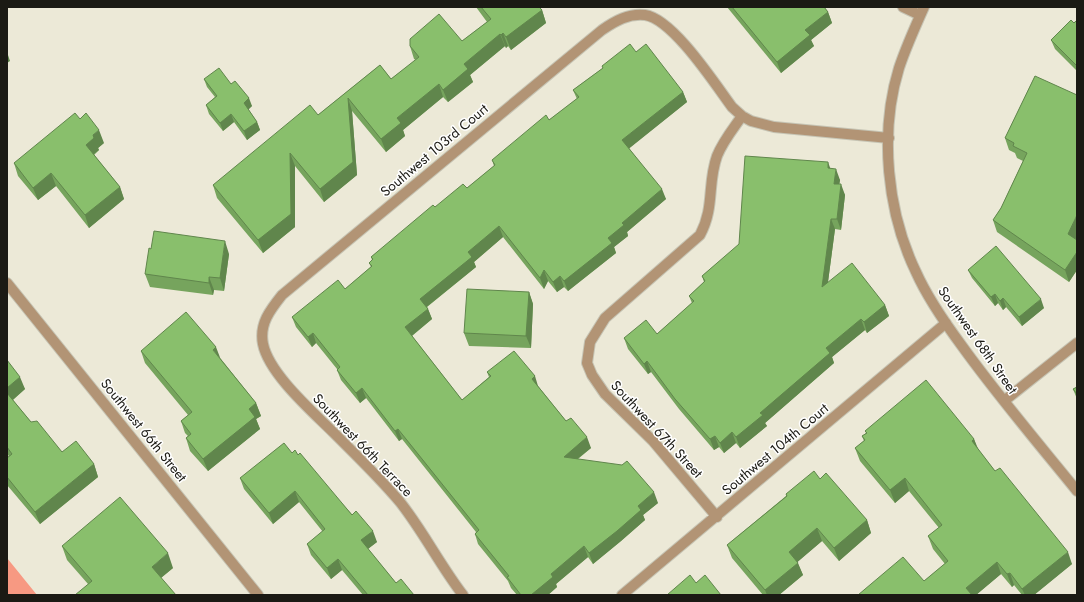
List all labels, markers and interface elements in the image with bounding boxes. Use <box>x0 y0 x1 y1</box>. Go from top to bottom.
street label: Southwest 103rd Court <box>376 99 493 201</box>
street label: Southwest 68th Street <box>933 282 1023 398</box>
street label: Southwest 66th Street <box>96 374 192 486</box>
street label: Southwest 67th Street <box>606 376 708 483</box>
street label: Southwest 66th Terrace <box>308 389 418 501</box>
street label: Southwest 104th Court <box>717 398 833 500</box>

